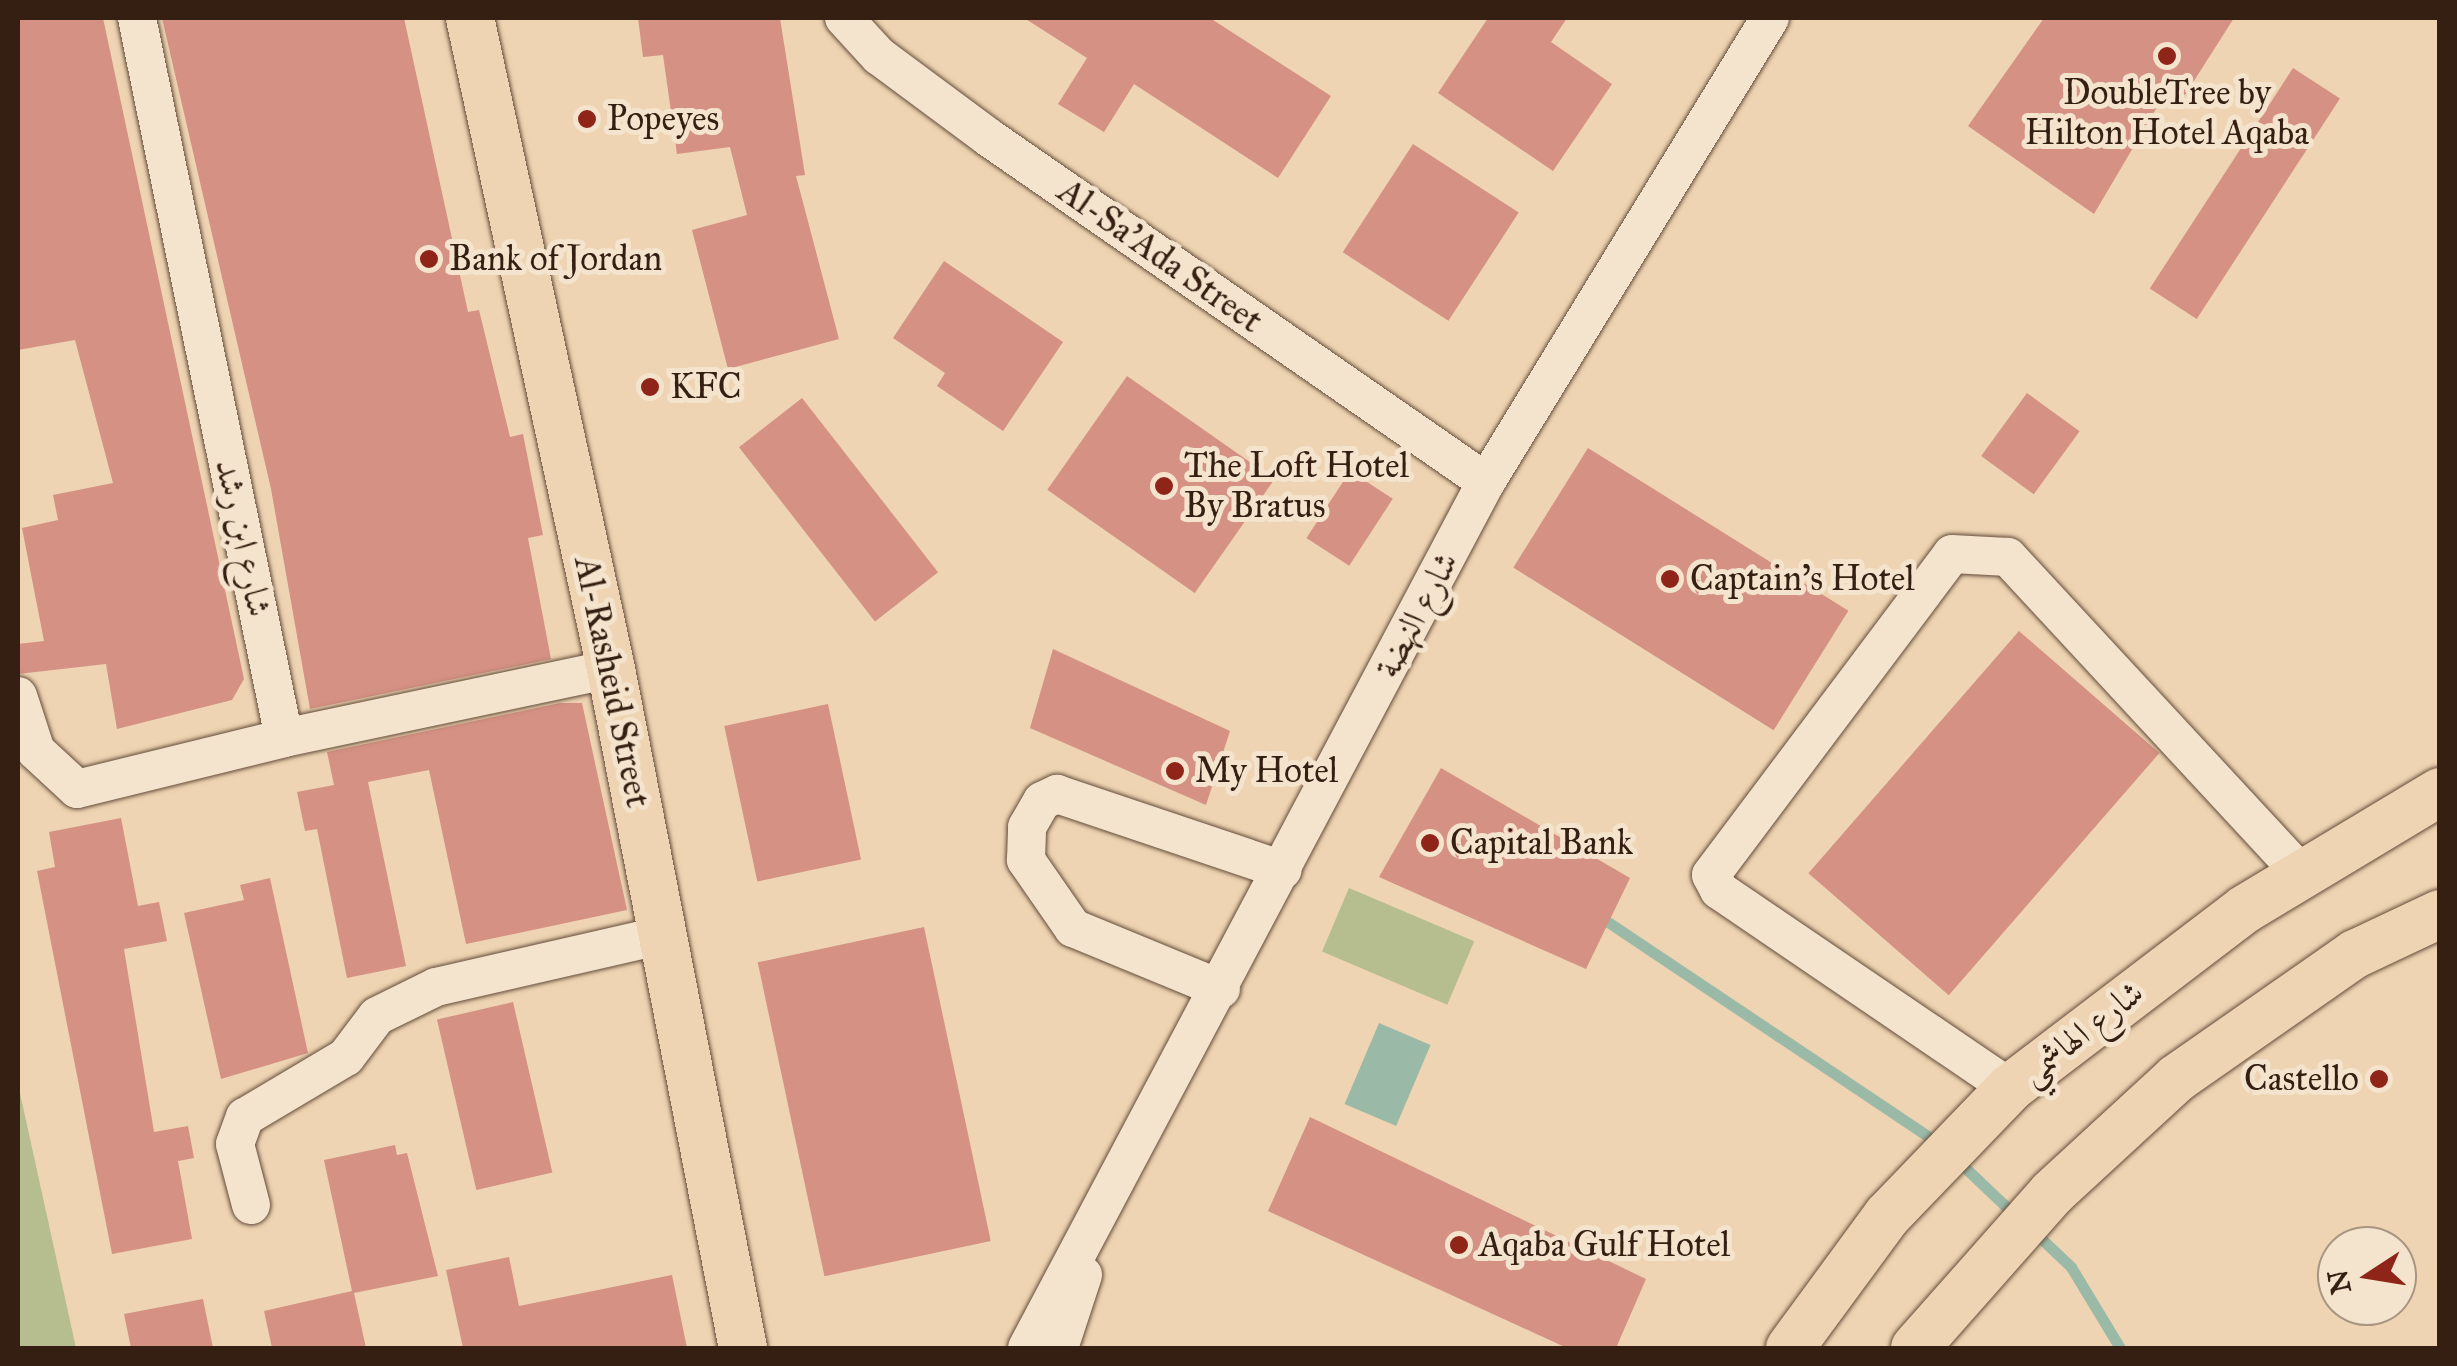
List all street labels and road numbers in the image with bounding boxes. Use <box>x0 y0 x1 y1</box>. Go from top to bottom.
street label: Al-Sa'Ada Street <box>1050 170 1270 342</box>
street label: شارع ابن رشد <box>206 455 280 621</box>
street label: شارع النهضة <box>1366 545 1468 685</box>
street label: Al-Rasheid Street <box>565 553 659 811</box>
street label: شارع الهاشمي <box>2012 972 2152 1094</box>

